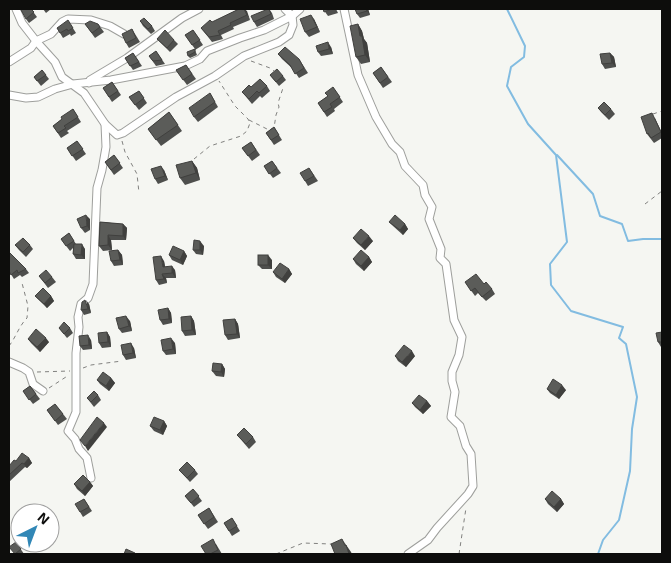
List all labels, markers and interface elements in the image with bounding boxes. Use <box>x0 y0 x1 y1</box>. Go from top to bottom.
north arrow <box>10 503 60 553</box>
text: N <box>35 508 53 528</box>

